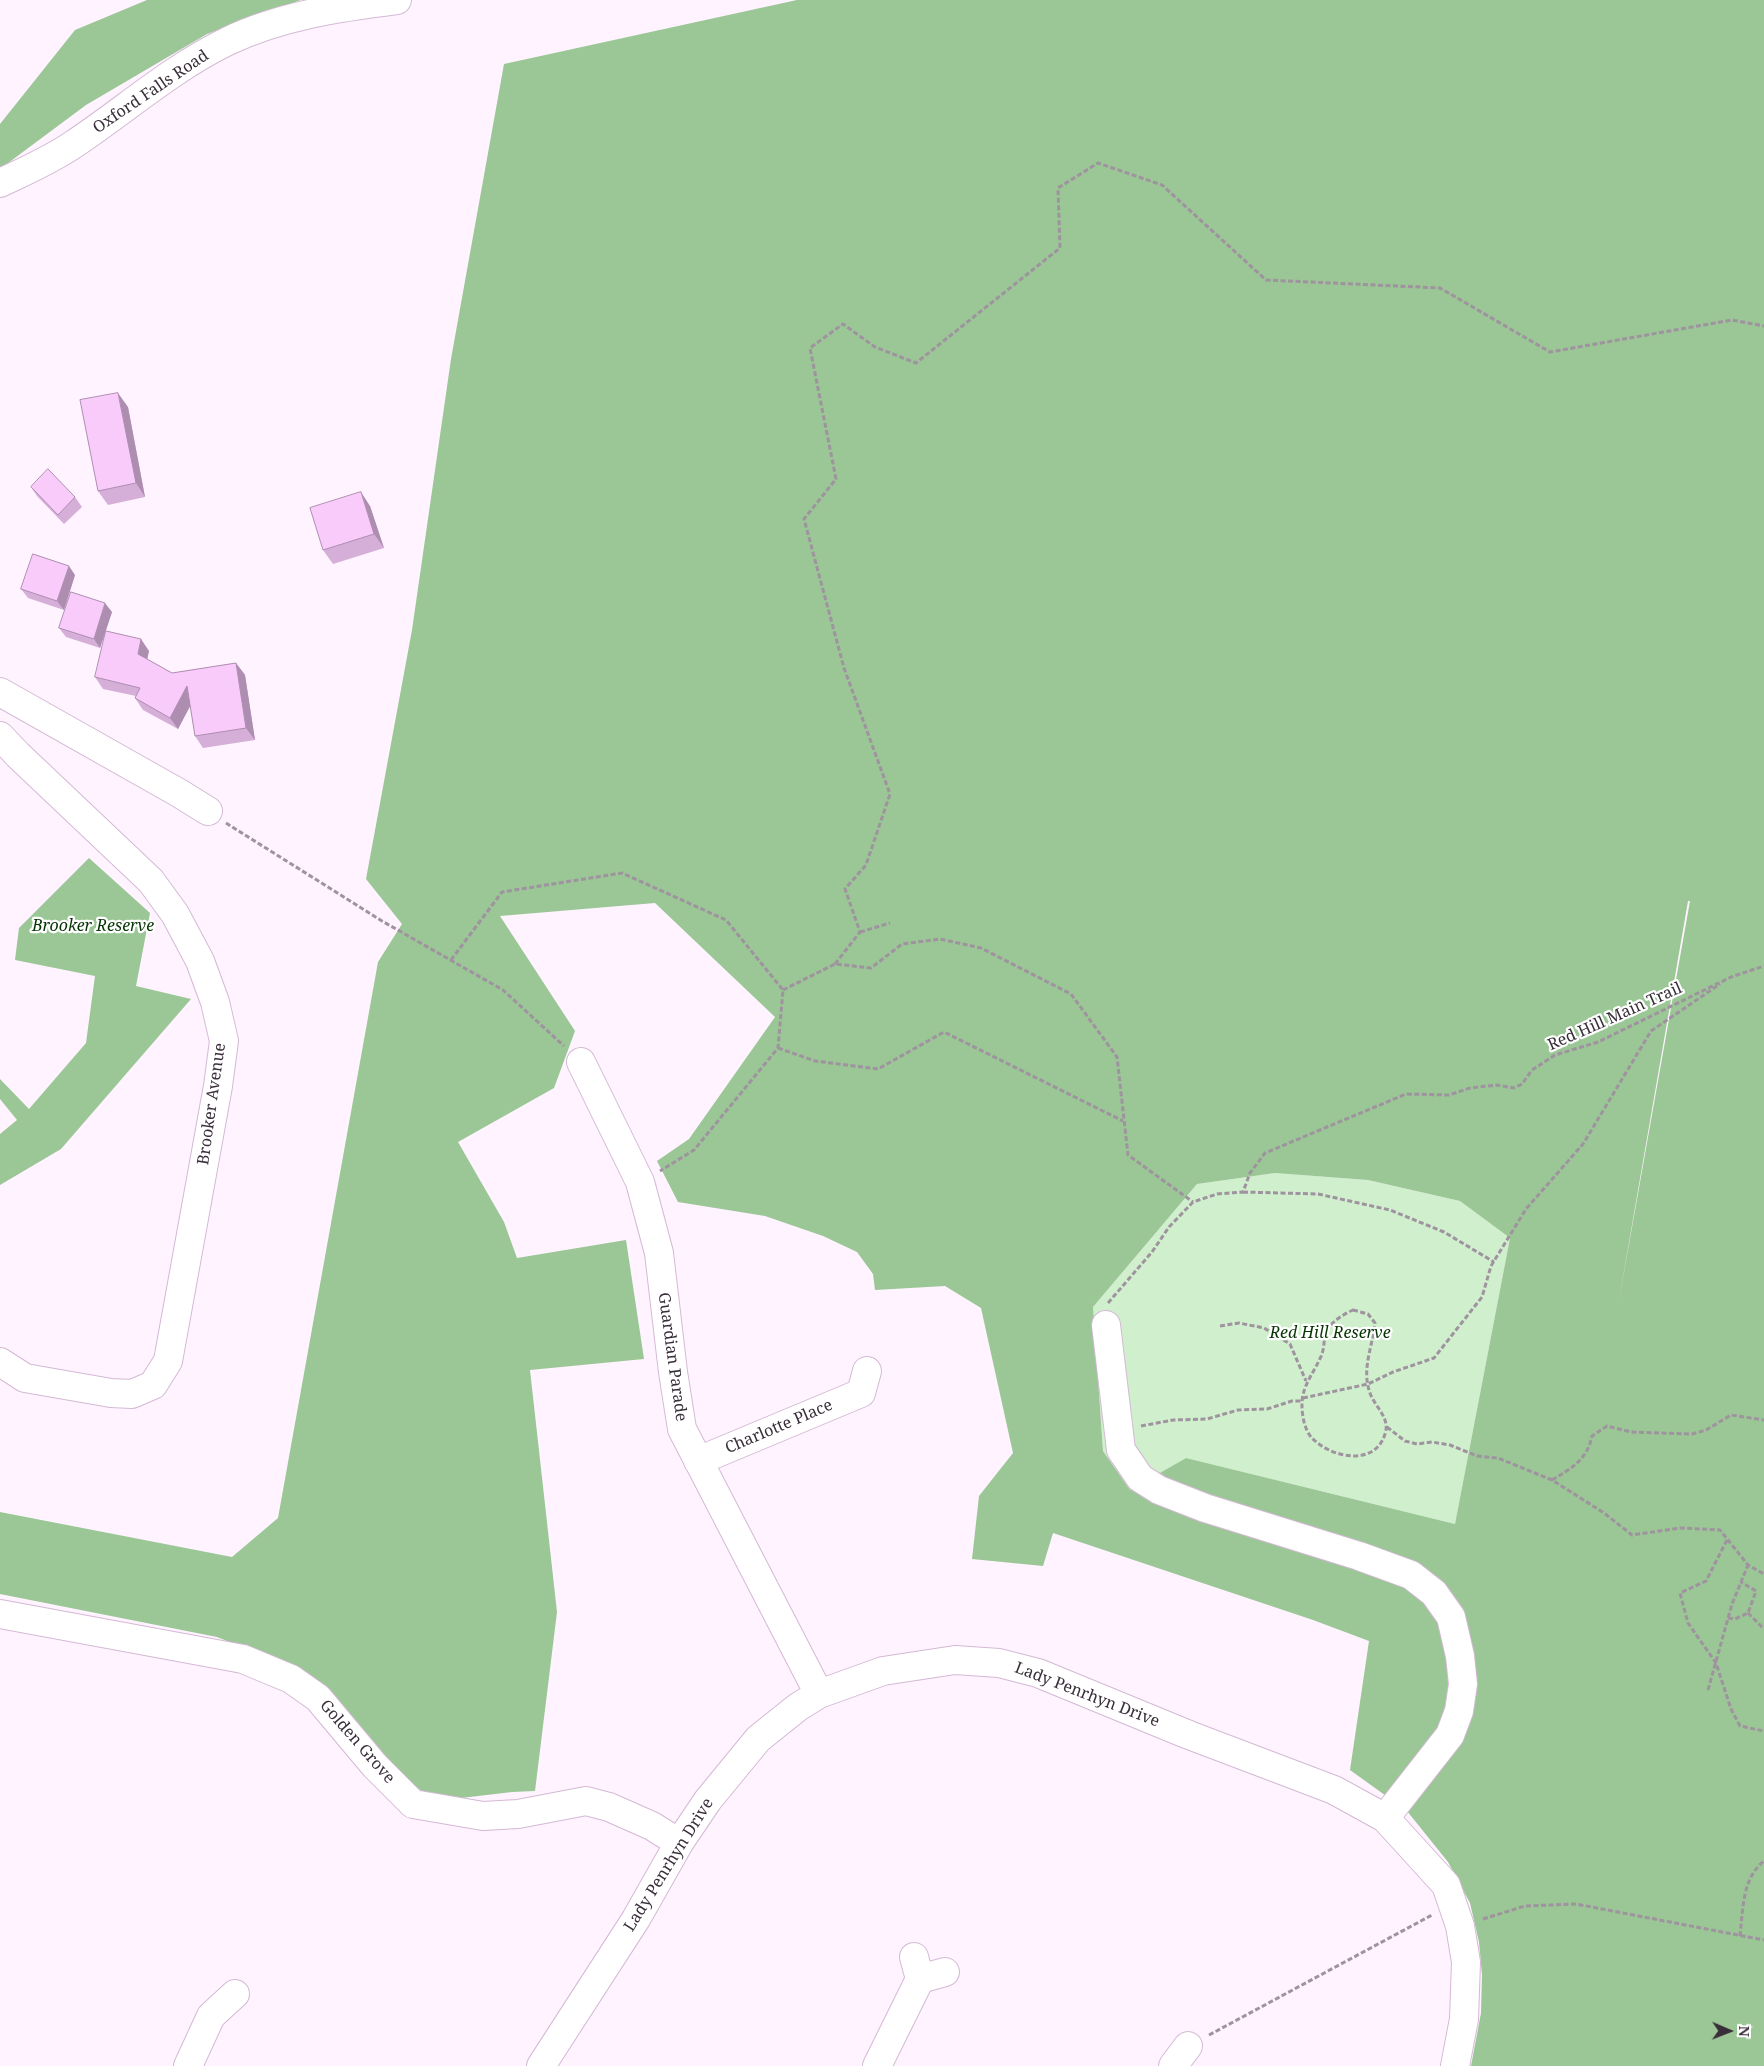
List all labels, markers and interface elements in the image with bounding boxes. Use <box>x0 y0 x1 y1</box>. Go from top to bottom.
street label: Oxford Falls Road <box>89 46 213 138</box>
park label: Brooker Reserve <box>32 916 154 936</box>
street label: Red Hill Main Trail <box>1545 979 1685 1055</box>
street label: Brooker Avenue <box>194 1042 230 1166</box>
street label: Guardian Parade <box>653 1291 691 1423</box>
park label: Red Hill Reserve <box>1269 1323 1391 1343</box>
street label: Charlotte Place <box>722 1396 836 1458</box>
street label: Lady Penrhyn Drive <box>1012 1659 1162 1731</box>
street label: Golden Grove <box>315 1696 399 1788</box>
street label: Lady Penrhyn Drive <box>620 1795 718 1935</box>
north arrow <box>1704 2006 1754 2056</box>
text: N <box>1735 2026 1754 2037</box>

